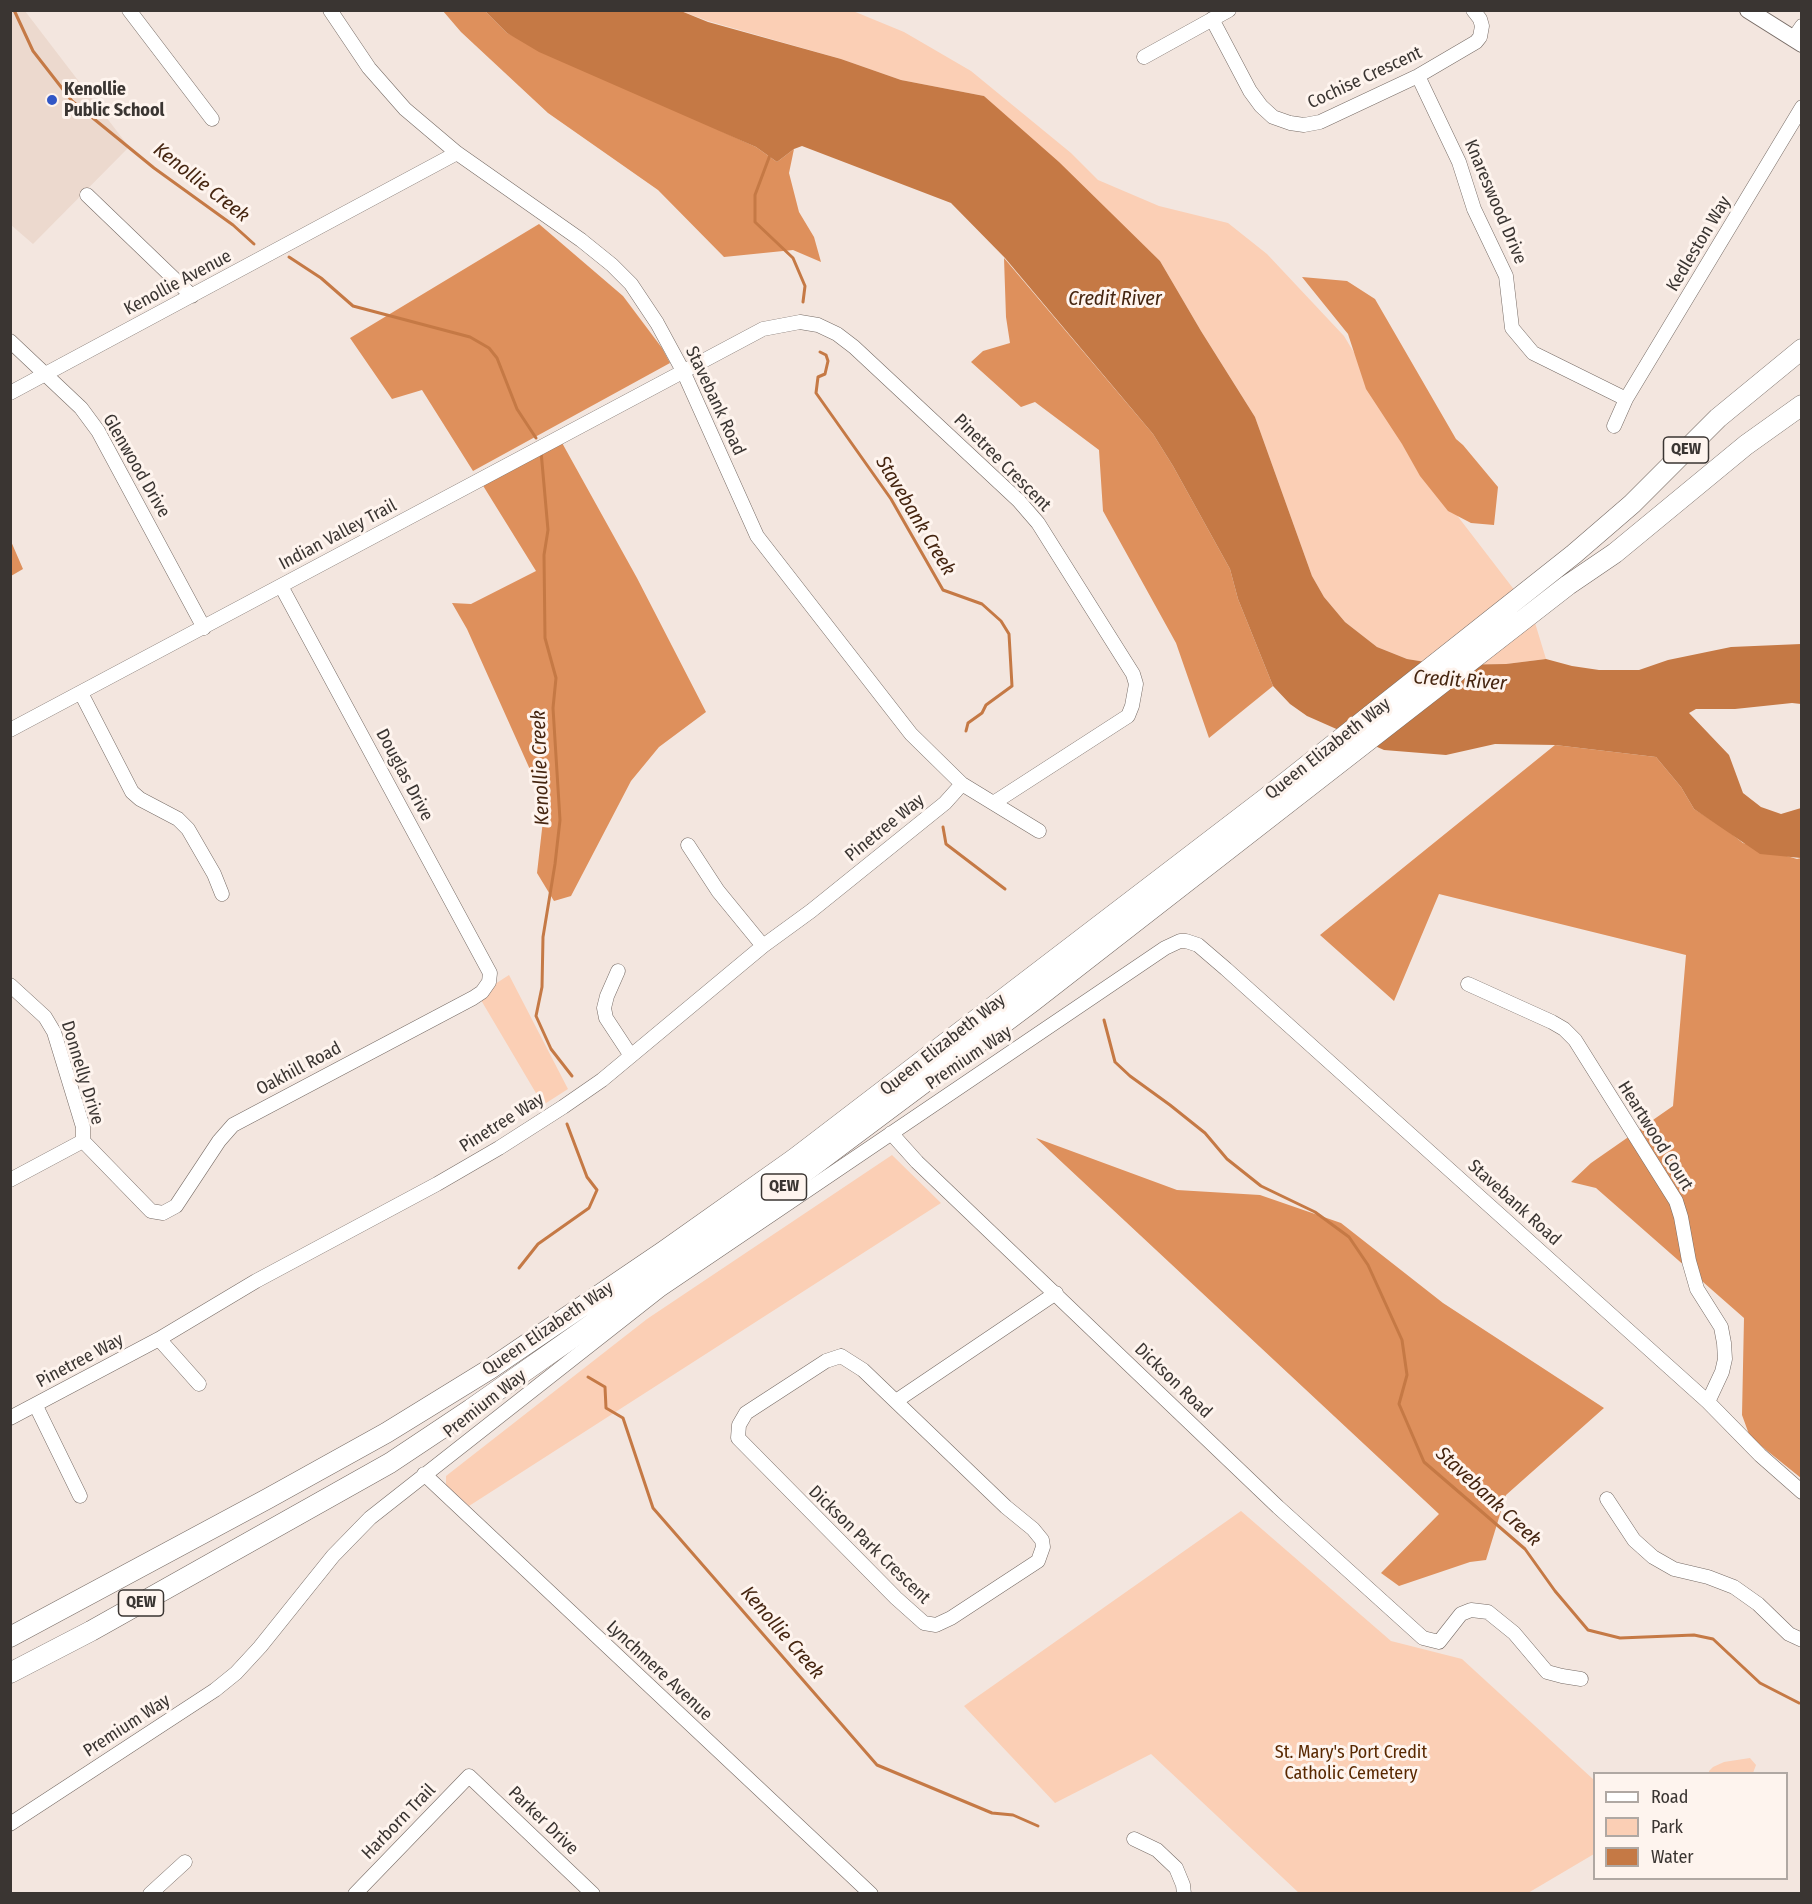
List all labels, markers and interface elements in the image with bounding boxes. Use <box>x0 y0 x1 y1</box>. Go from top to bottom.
street label: Cochise Crescent <box>1304 42 1426 114</box>
place label: Kenollie Public School <box>64 79 164 122</box>
marker: Kenollie Public School <box>45 93 59 107</box>
street label: Knareswood Drive <box>1459 137 1531 267</box>
water label: Kenollie Creek <box>148 138 254 228</box>
street label: Kedleston Way <box>1662 192 1736 296</box>
street label: Kenollie Avenue <box>121 246 235 320</box>
water label: Credit River <box>1068 287 1162 311</box>
street label: Stavebank Road <box>680 343 750 459</box>
street label: Glenwood Drive <box>98 410 174 522</box>
street label: Pinetree Crescent <box>949 410 1055 516</box>
road number: QEW <box>1664 437 1708 463</box>
water label: Stavebank Creek <box>870 452 960 580</box>
street label: Indian Valley Trail <box>275 495 401 575</box>
water label: Credit River <box>1413 666 1507 696</box>
street label: Queen Elizabeth Way <box>1261 693 1395 805</box>
water label: Kenollie Creek <box>527 710 555 826</box>
street label: Douglas Drive <box>371 725 437 825</box>
street label: Pinetree Way <box>841 790 929 866</box>
street label: Queen Elizabeth Way <box>876 989 1010 1101</box>
street label: Donnelly Drive <box>56 1018 108 1128</box>
street label: Premium Way <box>922 1021 1016 1095</box>
street label: Oakhill Road <box>253 1038 345 1100</box>
street label: Heartwood Court <box>1613 1077 1697 1195</box>
street label: Pinetree Way <box>456 1089 548 1157</box>
street label: Stavebank Road <box>1463 1156 1565 1250</box>
road number: QEW <box>762 1174 806 1200</box>
street label: Queen Elizabeth Way <box>478 1277 618 1381</box>
street label: Pinetree Way <box>33 1329 127 1393</box>
street label: Dickson Road <box>1130 1339 1216 1423</box>
street label: Premium Way <box>439 1365 531 1443</box>
water label: Stavebank Creek <box>1430 1442 1546 1552</box>
street label: Dickson Park Crescent <box>804 1481 934 1609</box>
water label: Kenollie Creek <box>735 1582 829 1684</box>
road number: QEW <box>118 1590 164 1616</box>
street label: Lynchmere Avenue <box>601 1616 717 1726</box>
street label: Premium Way <box>80 1690 174 1762</box>
park label: St. Mary's Port Credit Catholic Cemetery <box>1275 1742 1427 1784</box>
legend <box>1593 1772 1788 1880</box>
street label: Harborn Trail <box>358 1780 440 1864</box>
street label: Parker Drive <box>503 1782 583 1860</box>
text: Road <box>1651 1786 1688 1808</box>
text: Park <box>1651 1816 1683 1838</box>
text: Water <box>1651 1846 1694 1868</box>

